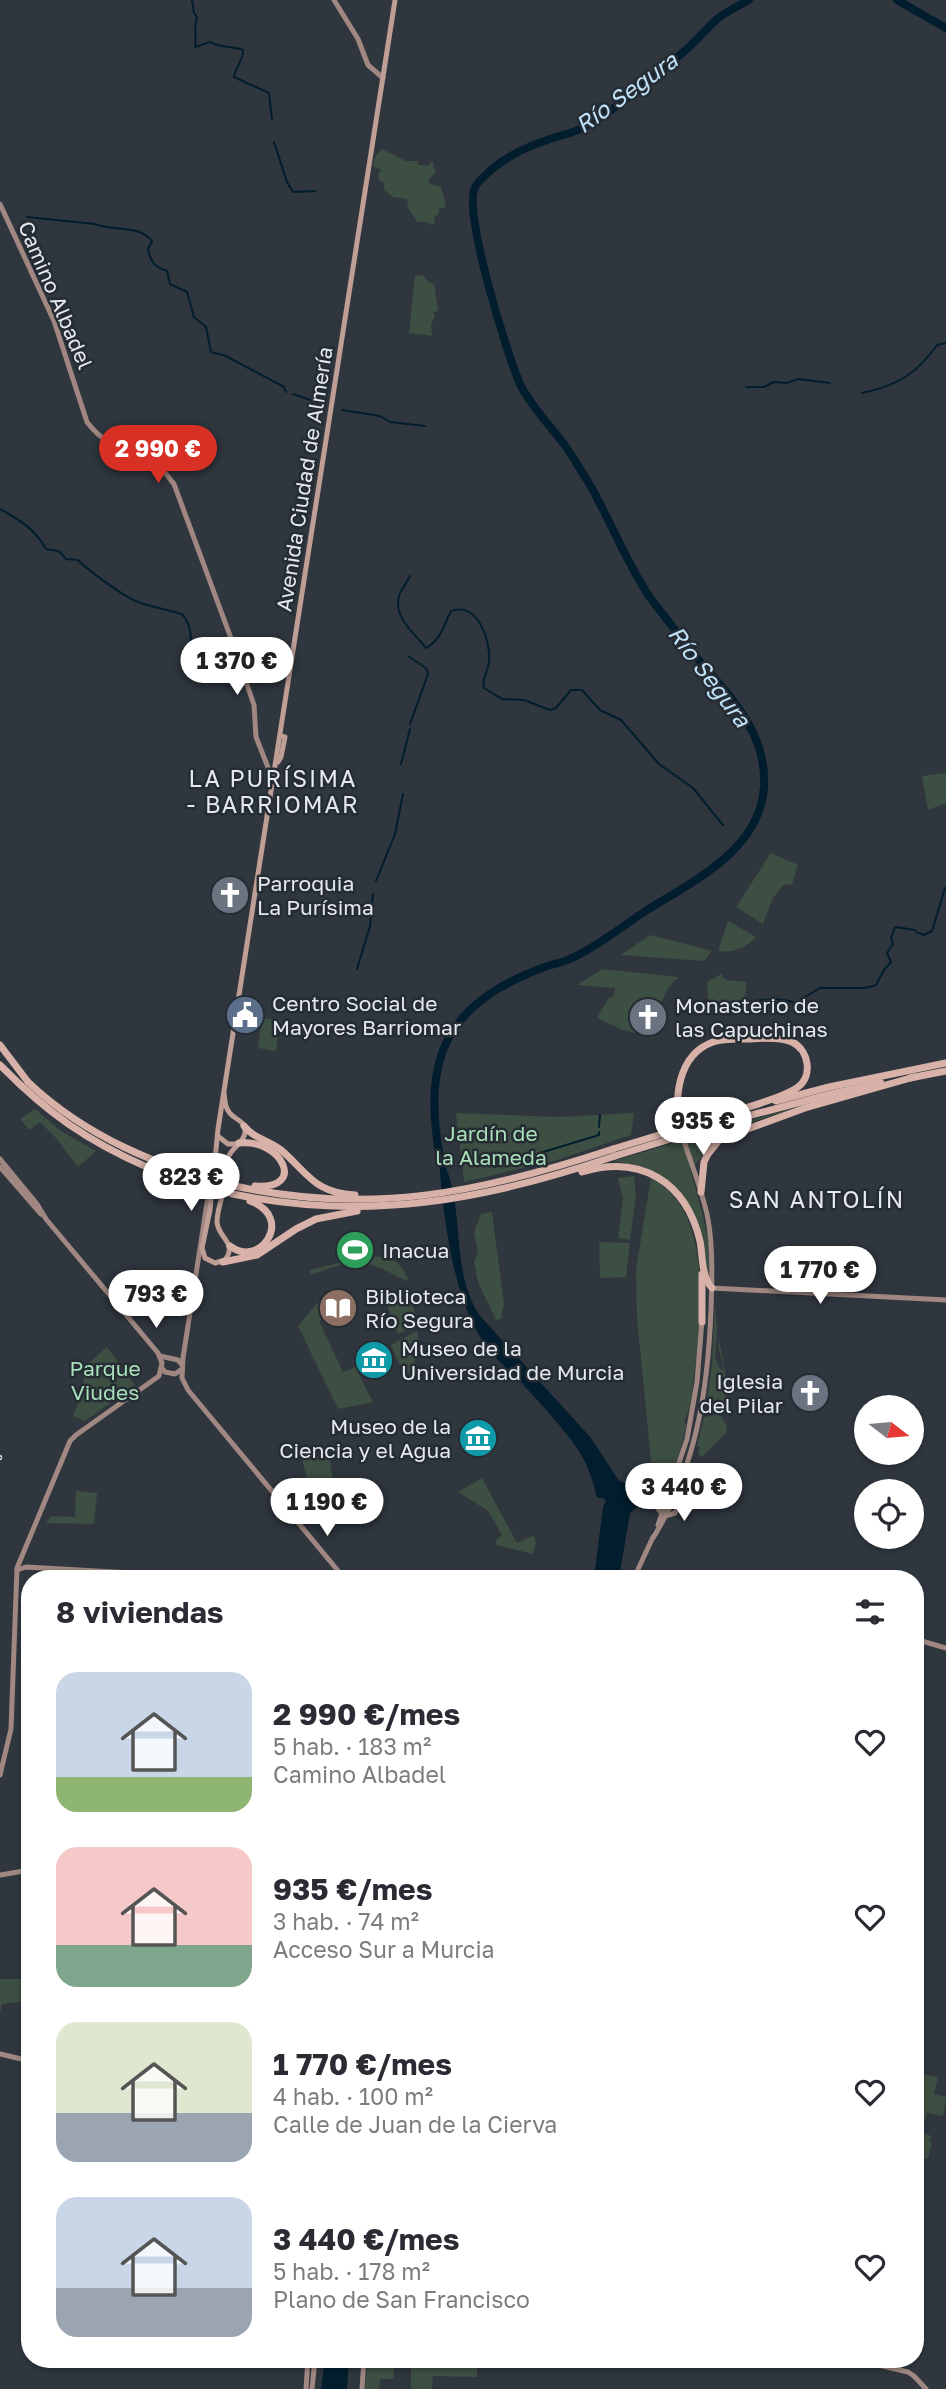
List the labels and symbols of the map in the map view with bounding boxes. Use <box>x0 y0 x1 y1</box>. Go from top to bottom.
water label: Río Segura <box>570 45 683 138</box>
street label: Camino Albadel <box>13 217 99 373</box>
street label: Avenida Ciudad de Almería <box>270 345 338 613</box>
pin: 2 990 € <box>93 426 223 485</box>
water label: Río Segura <box>663 620 758 733</box>
pin: 1 370 € <box>172 638 302 697</box>
district label: LA PURÍSIMA - BARRIOMAR <box>186 764 360 818</box>
place label: Parroquia La Purísima <box>257 870 374 920</box>
church icon: Parroquia La Purísima <box>209 874 251 916</box>
place label: Centro Social de Mayores Barriomar <box>272 990 461 1040</box>
place label: Monasterio de las Capuchinas <box>675 992 828 1042</box>
public building icon: Centro Social de Mayores Barriomar <box>224 994 266 1036</box>
church icon: Monasterio de las Capuchinas <box>627 996 669 1038</box>
pin: 935 € <box>654 1098 752 1157</box>
park label: Jardín de la Alameda <box>435 1120 547 1170</box>
pin: 823 € <box>142 1154 240 1213</box>
district label: SAN ANTOLÍN <box>729 1185 905 1213</box>
sports icon: Inacua <box>334 1229 376 1271</box>
place label: Inacua <box>382 1237 449 1263</box>
pin: 1 770 € <box>755 1246 885 1306</box>
pin: 793 € <box>107 1270 205 1330</box>
place label: Biblioteca Río Segura <box>365 1283 474 1333</box>
library icon: Biblioteca Río Segura <box>317 1287 359 1329</box>
place label: Museo de la Universidad de Murcia <box>401 1335 624 1385</box>
museum icon: Museo de la Universidad de Murcia <box>353 1339 395 1381</box>
park label: Parque Viudes <box>69 1355 141 1405</box>
place label: Iglesia del Pilar <box>700 1368 783 1418</box>
church icon: Iglesia del Pilar <box>789 1372 831 1414</box>
north arrow <box>854 1395 924 1465</box>
place label: Museo de la Ciencia y el Agua <box>279 1413 451 1463</box>
museum icon: Museo de la Ciencia y el Agua <box>457 1417 499 1459</box>
pin: 3 440 € <box>619 1464 749 1523</box>
pin: 1 190 € <box>262 1478 392 1538</box>

